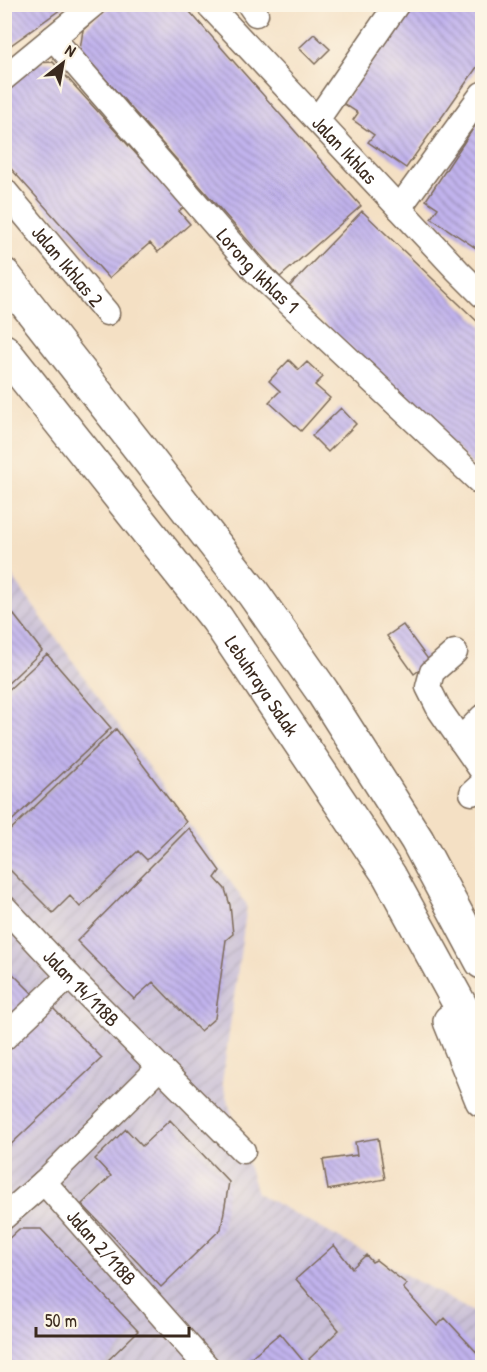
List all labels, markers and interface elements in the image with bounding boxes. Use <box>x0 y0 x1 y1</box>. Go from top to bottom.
north arrow <box>33 33 93 93</box>
text: N <box>61 39 80 62</box>
street label: Jalan Ikhlas <box>306 110 384 190</box>
street label: Jalan Ikhlas 2 <box>26 219 110 312</box>
street label: Lorong Ikhlas 1 <box>211 222 305 319</box>
street label: Lebuhraya Salak <box>219 630 306 741</box>
street label: Jalan 14/118B <box>38 943 126 1032</box>
street label: Jalan 2/118B <box>61 1203 143 1291</box>
scale bar <box>36 1300 189 1338</box>
text: 50 m <box>45 1308 77 1333</box>

